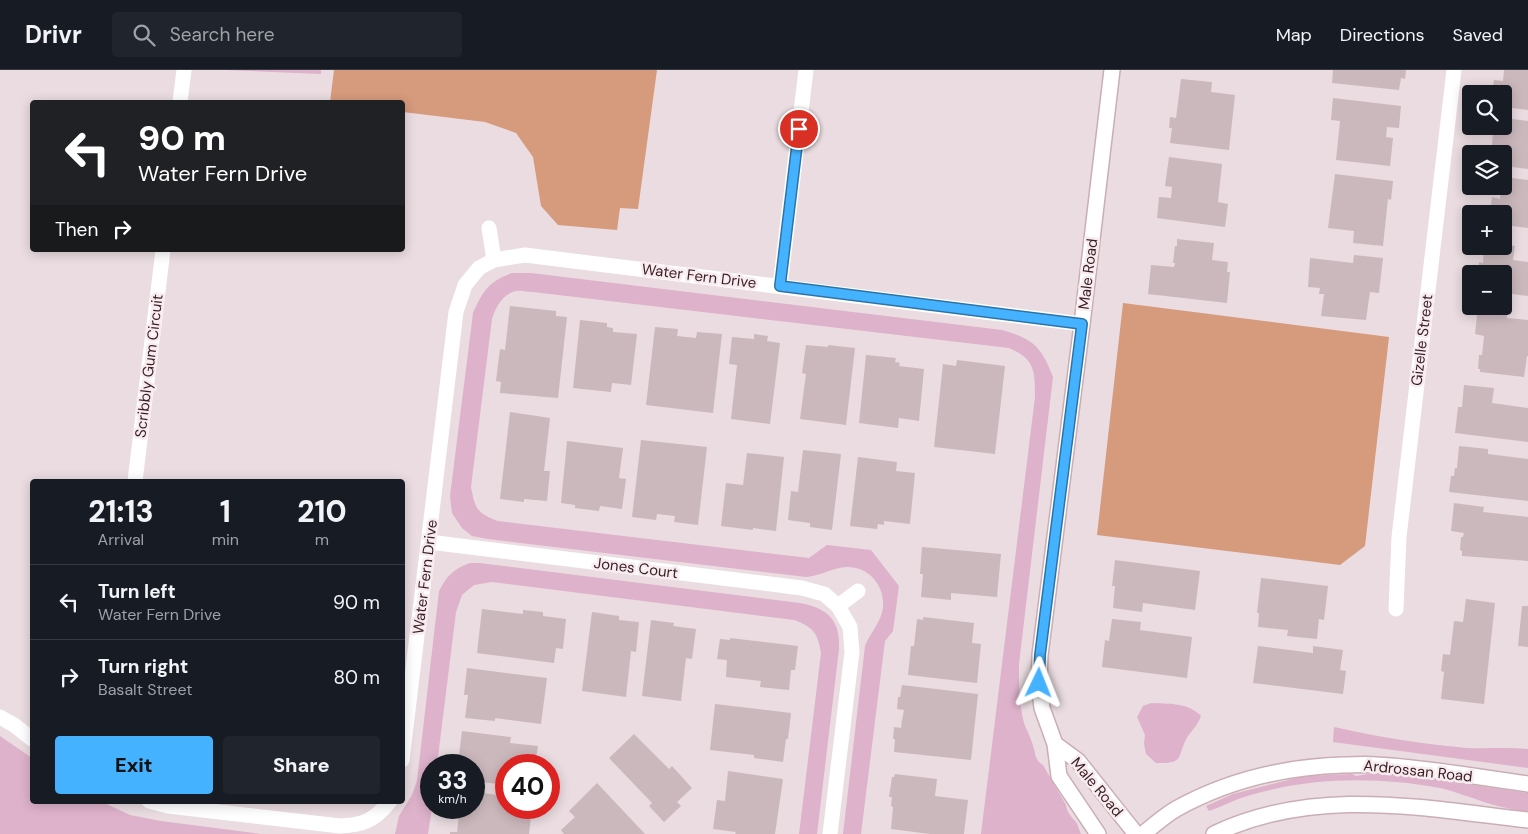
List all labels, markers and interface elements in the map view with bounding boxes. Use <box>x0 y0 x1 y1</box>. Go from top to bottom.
search box <box>112 12 462 57</box>
text: Drivr <box>25 19 82 50</box>
icon: search <box>130 21 158 49</box>
text: Search here <box>170 22 275 47</box>
text: Map <box>1276 23 1312 47</box>
text: Directions <box>1340 23 1425 47</box>
text: Saved <box>1453 23 1503 47</box>
map controls <box>1462 85 1512 315</box>
button: search <box>1462 85 1512 135</box>
pin <box>778 108 820 150</box>
text: 90 m <box>138 115 226 161</box>
icon: arrive <box>785 115 813 143</box>
icon: left <box>55 120 120 185</box>
button: layers <box>1462 145 1512 195</box>
text: Water Fern Drive <box>138 159 307 188</box>
button: + <box>1462 205 1512 255</box>
icon: right <box>108 215 136 243</box>
text: Then <box>55 217 98 242</box>
street label: Male Road <box>1074 237 1102 311</box>
street label: Water Fern Drive <box>641 259 757 293</box>
button: − <box>1462 265 1512 315</box>
street label: Scribbly Gum Circuit <box>130 293 168 439</box>
street label: Gizelle Street <box>1406 293 1438 387</box>
text: 21:13 <box>88 492 154 531</box>
text: 1 <box>220 492 231 531</box>
text: 210 <box>297 492 347 531</box>
street label: Water Fern Drive <box>408 519 442 635</box>
text: Arrival <box>98 529 144 550</box>
text: min <box>212 529 239 550</box>
text: m <box>315 529 329 550</box>
street label: Jones Court <box>593 553 679 583</box>
text: Turn left <box>98 579 176 604</box>
icon: left <box>55 588 83 616</box>
text: 90 m <box>333 590 380 615</box>
text: Water Fern Drive <box>98 604 221 625</box>
text: Turn right <box>98 654 188 679</box>
position arrow <box>1012 656 1064 708</box>
icon: right <box>55 663 83 691</box>
text: 80 m <box>333 665 380 690</box>
text: Basalt Street <box>98 679 193 700</box>
button: Exit <box>55 736 213 794</box>
button: Share <box>223 736 380 794</box>
street label: Male Road <box>1066 753 1128 821</box>
speed limit sign: 40 <box>495 754 560 819</box>
street label: Ardrossan Road <box>1362 755 1474 787</box>
text: 33 <box>437 764 468 797</box>
text: km/h <box>438 791 467 807</box>

